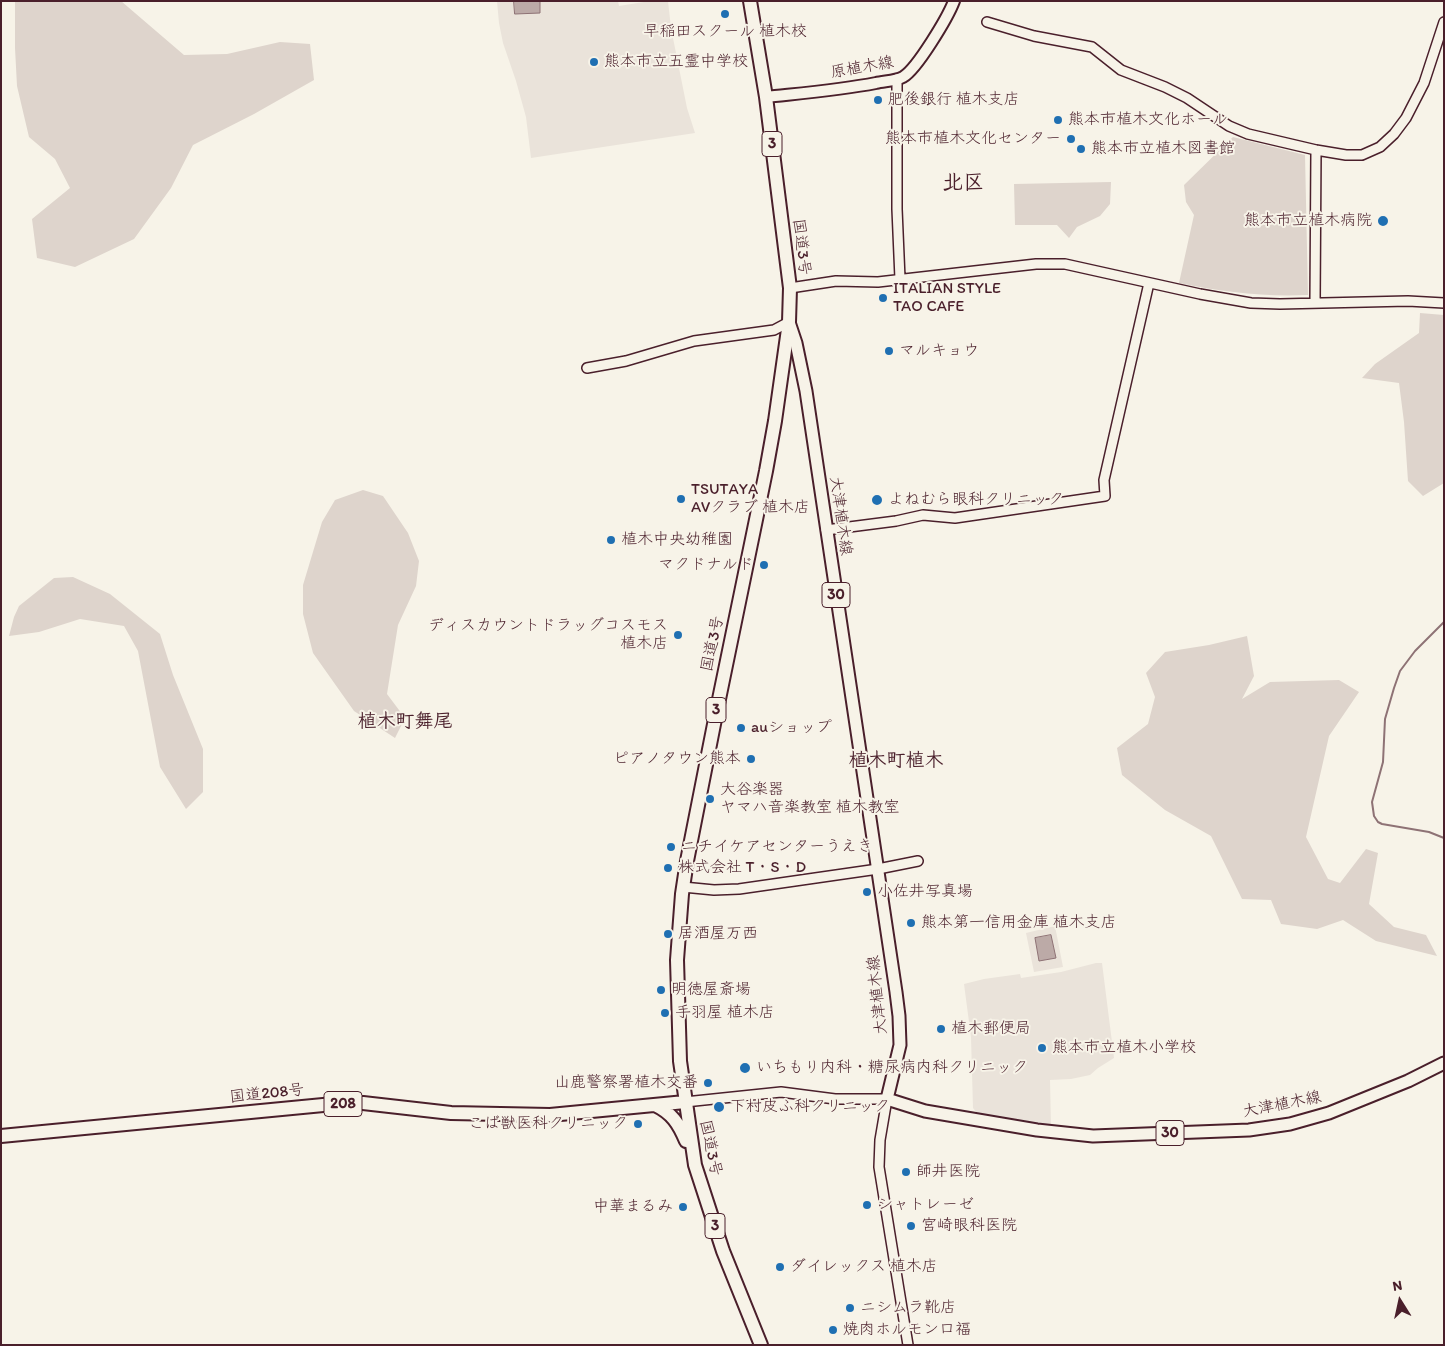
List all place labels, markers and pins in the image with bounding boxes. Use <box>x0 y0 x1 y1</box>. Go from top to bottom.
marker: 早稲田スクール 植木校 <box>719 8 731 20</box>
place label: 早稲田スクール 植木校 <box>643 22 807 42</box>
place label: 熊本市立五霊中学校 <box>604 52 748 72</box>
marker: 熊本市立五霊中学校 <box>588 56 600 68</box>
place label: 肥後銀行 植木支店 <box>888 90 1020 110</box>
marker: 肥後銀行 植木支店 <box>872 94 884 106</box>
place label: 熊本市植木文化ホール <box>1068 110 1228 130</box>
marker: 熊本市植木文化ホール <box>1052 114 1064 126</box>
place label: 熊本市植木文化センター <box>885 129 1061 149</box>
marker: 熊本市植木文化センター <box>1065 133 1077 145</box>
place label: 熊本市立植木図書館 <box>1091 139 1235 159</box>
marker: 熊本市立植木図書館 <box>1075 143 1087 155</box>
place label: 熊本市立植木病院 <box>1244 211 1372 231</box>
marker: 熊本市立植木病院 <box>1376 214 1390 228</box>
place label: ITALIAN STYLE TAO CAFE <box>893 279 1001 317</box>
marker: ITALIAN STYLE TAO CAFE <box>877 292 889 304</box>
place label: マルキョウ <box>899 341 979 361</box>
marker: マルキョウ <box>883 345 895 357</box>
place label: TSUTAYA AVクラブ 植木店 <box>691 480 810 518</box>
place label: よねむら眼科クリニック <box>888 490 1064 510</box>
marker: TSUTAYA AVクラブ 植木店 <box>675 493 687 505</box>
marker: よねむら眼科クリニック <box>870 493 884 507</box>
place label: 植木中央幼稚園 <box>621 530 733 550</box>
marker: 植木中央幼稚園 <box>605 534 617 546</box>
place label: マクドナルド <box>658 555 754 575</box>
marker: マクドナルド <box>758 559 770 571</box>
place label: ディスカウントドラッグコスモス 植木店 <box>428 616 668 654</box>
marker: ディスカウントドラッグコスモス 植木店 <box>672 629 684 641</box>
place label: auショップ <box>751 718 832 738</box>
marker: auショップ <box>735 722 747 734</box>
place label: ピアノタウン熊本 <box>613 749 741 769</box>
marker: ピアノタウン熊本 <box>745 753 757 765</box>
place label: 大谷楽器 ヤマハ音楽教室 植木教室 <box>720 780 900 818</box>
marker: 大谷楽器 ヤマハ音楽教室 植木教室 <box>704 793 716 805</box>
place label: ニチイケアセンターうえき <box>681 837 873 857</box>
marker: ニチイケアセンターうえき <box>665 841 677 853</box>
place label: 株式会社 T・S・D <box>678 858 806 878</box>
marker: 株式会社 T・S・D <box>662 862 674 874</box>
place label: 小佐井写真場 <box>877 882 973 902</box>
marker: 小佐井写真場 <box>861 886 873 898</box>
place label: 熊本第一信用金庫 植木支店 <box>921 913 1117 933</box>
marker: 熊本第一信用金庫 植木支店 <box>905 917 917 929</box>
place label: 居酒屋万西 <box>678 924 758 944</box>
marker: 居酒屋万西 <box>662 928 674 940</box>
place label: 明徳屋斎場 <box>671 980 751 1000</box>
marker: 明徳屋斎場 <box>655 984 667 996</box>
place label: 手羽屋 植木店 <box>675 1003 775 1023</box>
marker: 手羽屋 植木店 <box>659 1007 671 1019</box>
place label: 植木郵便局 <box>951 1019 1031 1039</box>
marker: 植木郵便局 <box>935 1023 947 1035</box>
place label: 熊本市立植木小学校 <box>1052 1038 1196 1058</box>
marker: 熊本市立植木小学校 <box>1036 1042 1048 1054</box>
place label: いちもり内科・糖尿病内科クリニック <box>756 1058 1028 1078</box>
marker: いちもり内科・糖尿病内科クリニック <box>738 1061 752 1075</box>
place label: 山鹿警察署植木交番 <box>554 1073 698 1093</box>
marker: 山鹿警察署植木交番 <box>702 1077 714 1089</box>
place label: 下村皮ふ科クリニック <box>730 1097 890 1117</box>
marker: 下村皮ふ科クリニック <box>712 1100 726 1114</box>
place label: こば獣医科クリニック <box>468 1114 628 1134</box>
marker: こば獣医科クリニック <box>632 1118 644 1130</box>
place label: 師井医院 <box>916 1162 980 1182</box>
marker: 師井医院 <box>900 1166 912 1178</box>
place label: シャトレーゼ <box>877 1195 974 1215</box>
place label: 中華まるみ <box>593 1197 673 1217</box>
marker: シャトレーゼ <box>861 1199 873 1211</box>
marker: 中華まるみ <box>677 1201 689 1213</box>
place label: 宮崎眼科医院 <box>921 1216 1017 1236</box>
marker: 宮崎眼科医院 <box>905 1220 917 1232</box>
place label: ダイレックス 植木店 <box>790 1257 938 1277</box>
marker: ダイレックス 植木店 <box>774 1261 786 1273</box>
place label: ニシムラ靴店 <box>860 1298 956 1318</box>
marker: ニシムラ靴店 <box>844 1302 856 1314</box>
place label: 焼肉ホルモン口福 <box>843 1320 971 1340</box>
marker: 焼肉ホルモン口福 <box>827 1324 839 1336</box>

